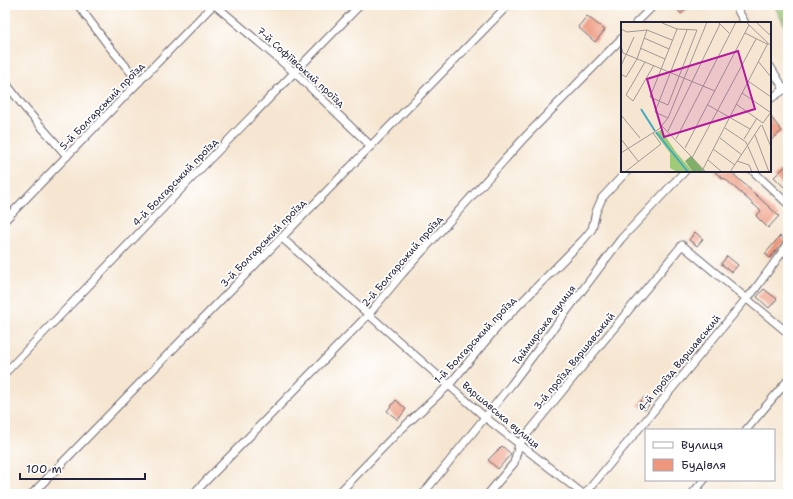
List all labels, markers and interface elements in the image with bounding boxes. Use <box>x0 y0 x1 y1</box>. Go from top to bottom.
inset map <box>621 22 771 172</box>
street label: 7-й Софіївський проїзд <box>254 24 348 110</box>
street label: 5-й Болгарський проїзд <box>57 59 148 152</box>
street label: 4-й Болгарський проїзд <box>129 135 221 229</box>
street label: 3-й Болгарський проїзд <box>218 196 309 290</box>
street label: 2-й Болгарський проїзд <box>359 212 446 309</box>
street label: Таймирська вулиця <box>510 282 578 368</box>
street label: 1-й Болгарський проїзд <box>431 293 519 386</box>
street label: 3-й проїзд Варшавський <box>531 309 618 412</box>
street label: 4-й проїзд Варшавський <box>635 312 723 414</box>
street label: Варшавська вулиця <box>459 379 543 451</box>
legend <box>645 429 775 481</box>
text: Вулиця <box>681 437 723 453</box>
scale bar <box>20 455 145 481</box>
text: Будівля <box>681 457 726 473</box>
text: 100 m <box>26 461 62 477</box>

